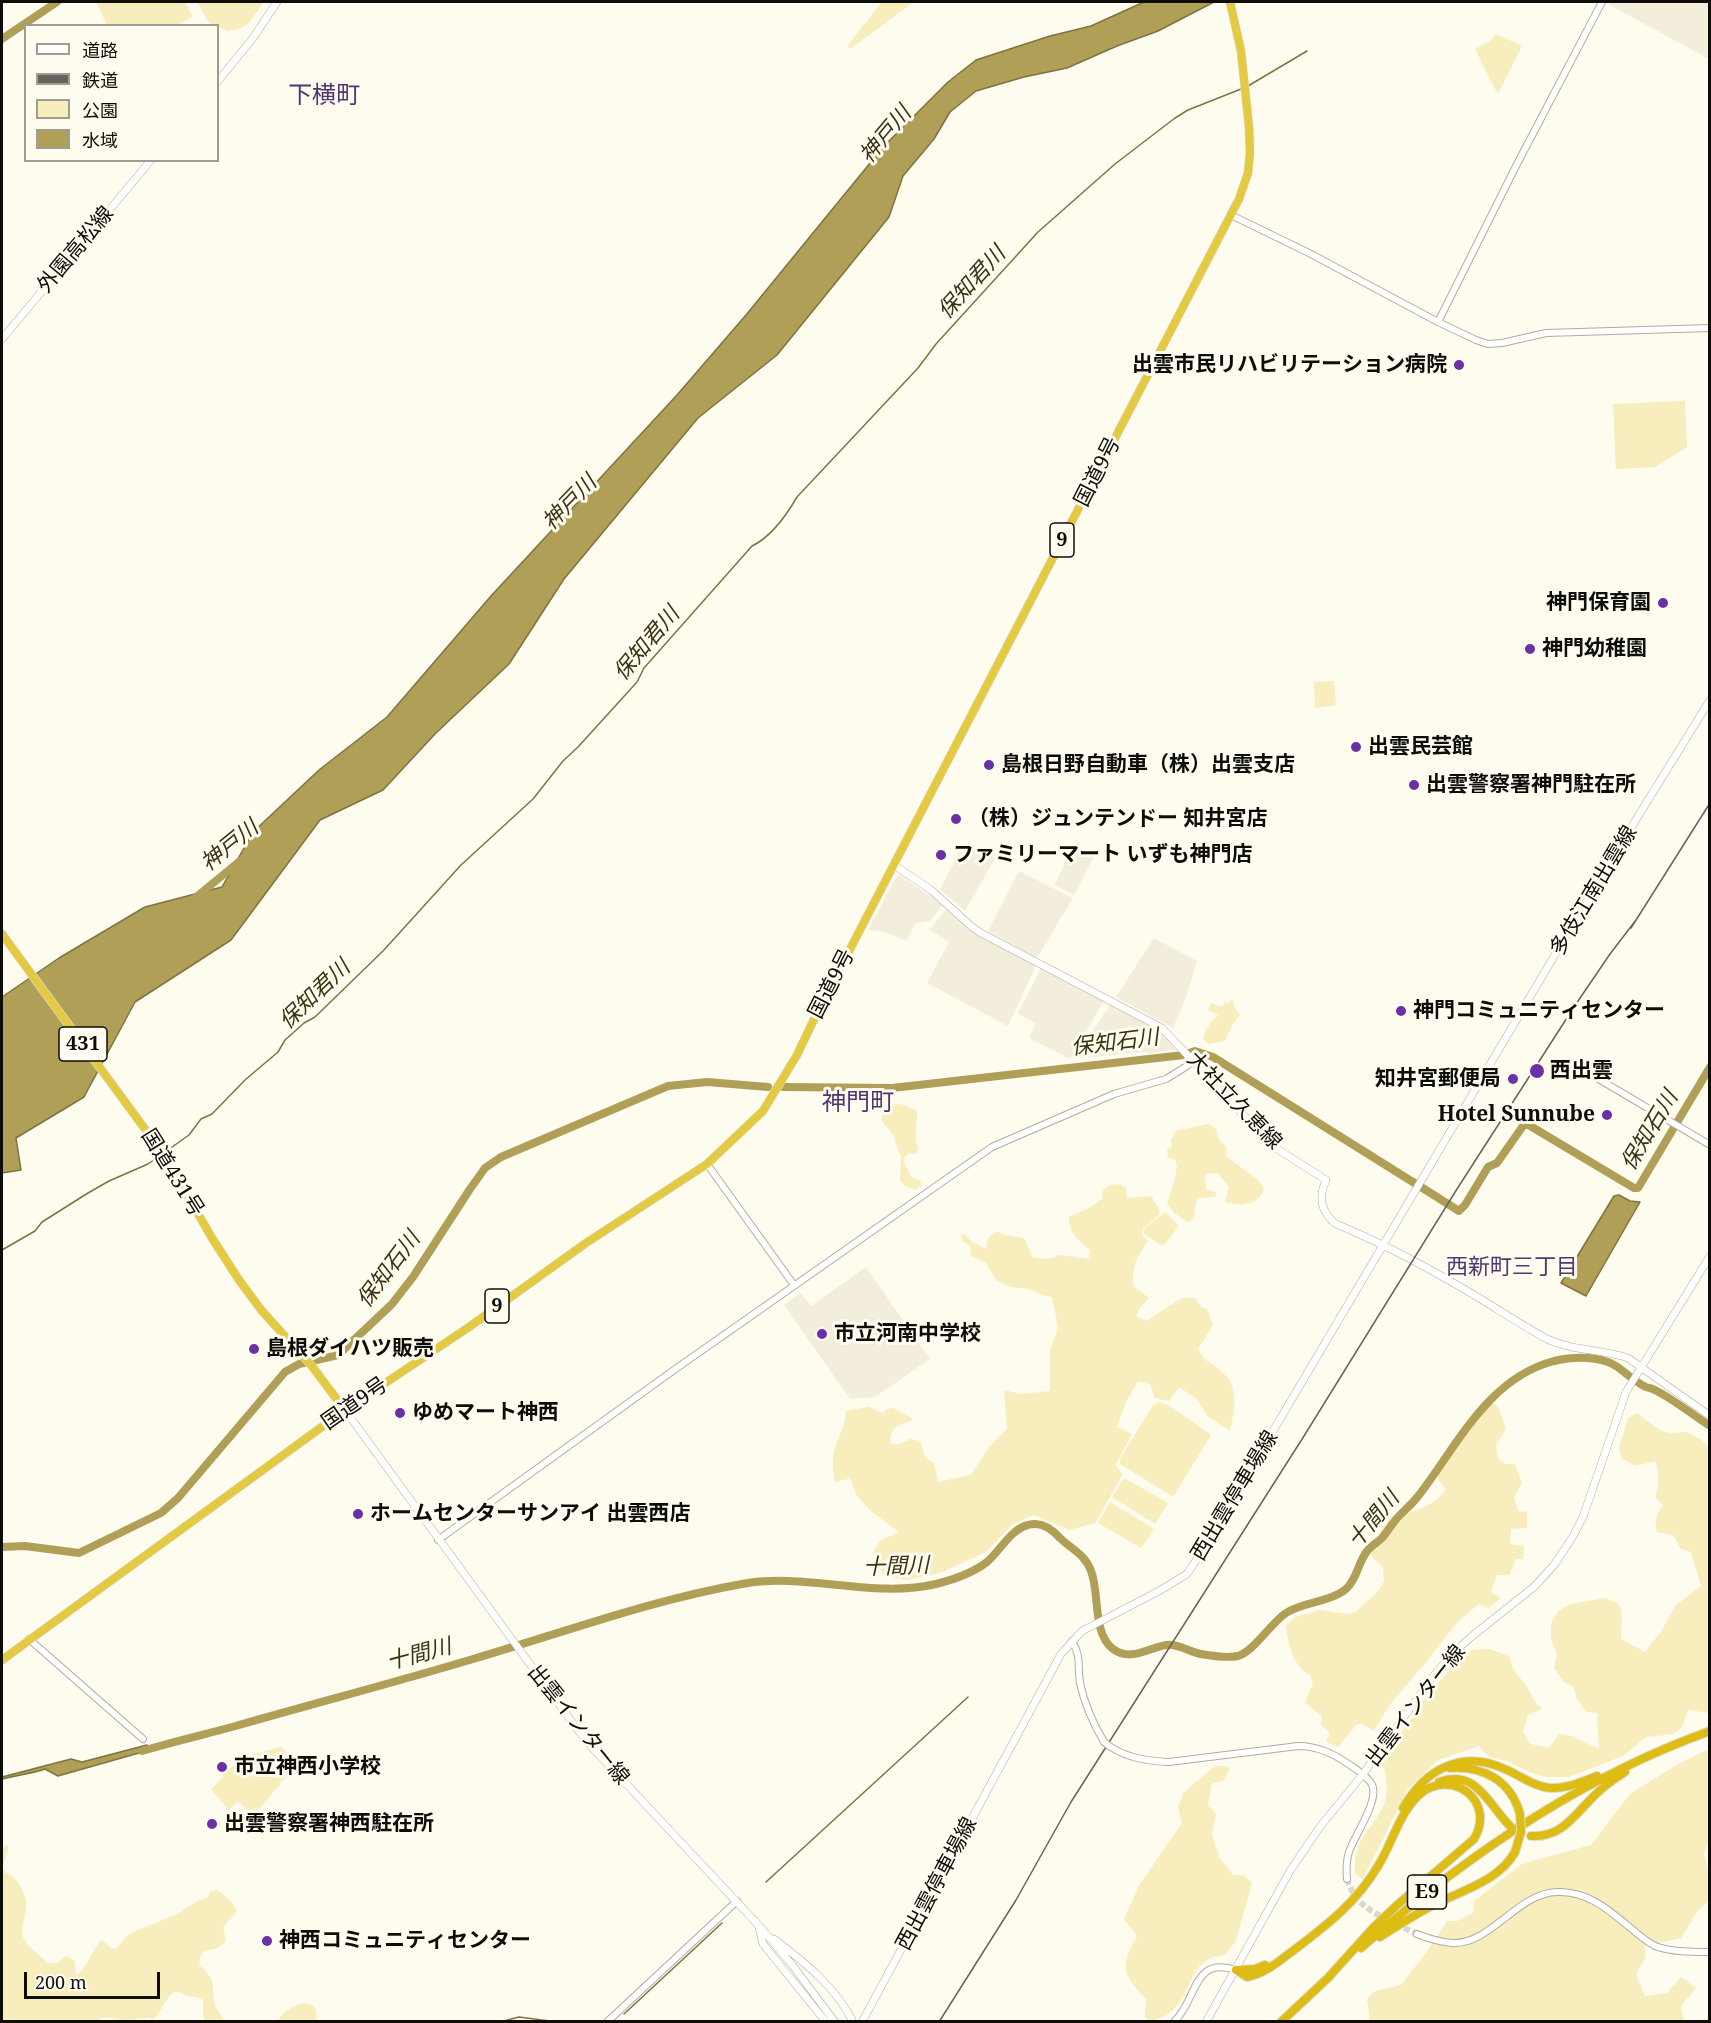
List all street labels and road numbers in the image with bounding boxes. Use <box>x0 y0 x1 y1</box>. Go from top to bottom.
street label: 外園高松線 <box>33 202 119 298</box>
street label: 国道9号 <box>1070 433 1126 511</box>
road number: 9 <box>1050 523 1074 557</box>
street label: 多伎江南出雲線 <box>1545 822 1643 960</box>
street label: 国道9号 <box>804 945 860 1023</box>
road number: 431 <box>59 1027 107 1061</box>
street label: 大社立久恵線 <box>1181 1047 1287 1155</box>
street label: 国道431号 <box>135 1125 209 1221</box>
road number: 9 <box>485 1289 509 1323</box>
street label: 国道9号 <box>317 1372 393 1436</box>
street label: 西出雲停車場線 <box>1186 1427 1284 1565</box>
street label: 出雲インター線 <box>1361 1640 1471 1772</box>
street label: 出雲インター線 <box>522 1660 634 1790</box>
street label: 西出雲停車場線 <box>891 1813 983 1955</box>
road number: E9 <box>1408 1875 1446 1909</box>

